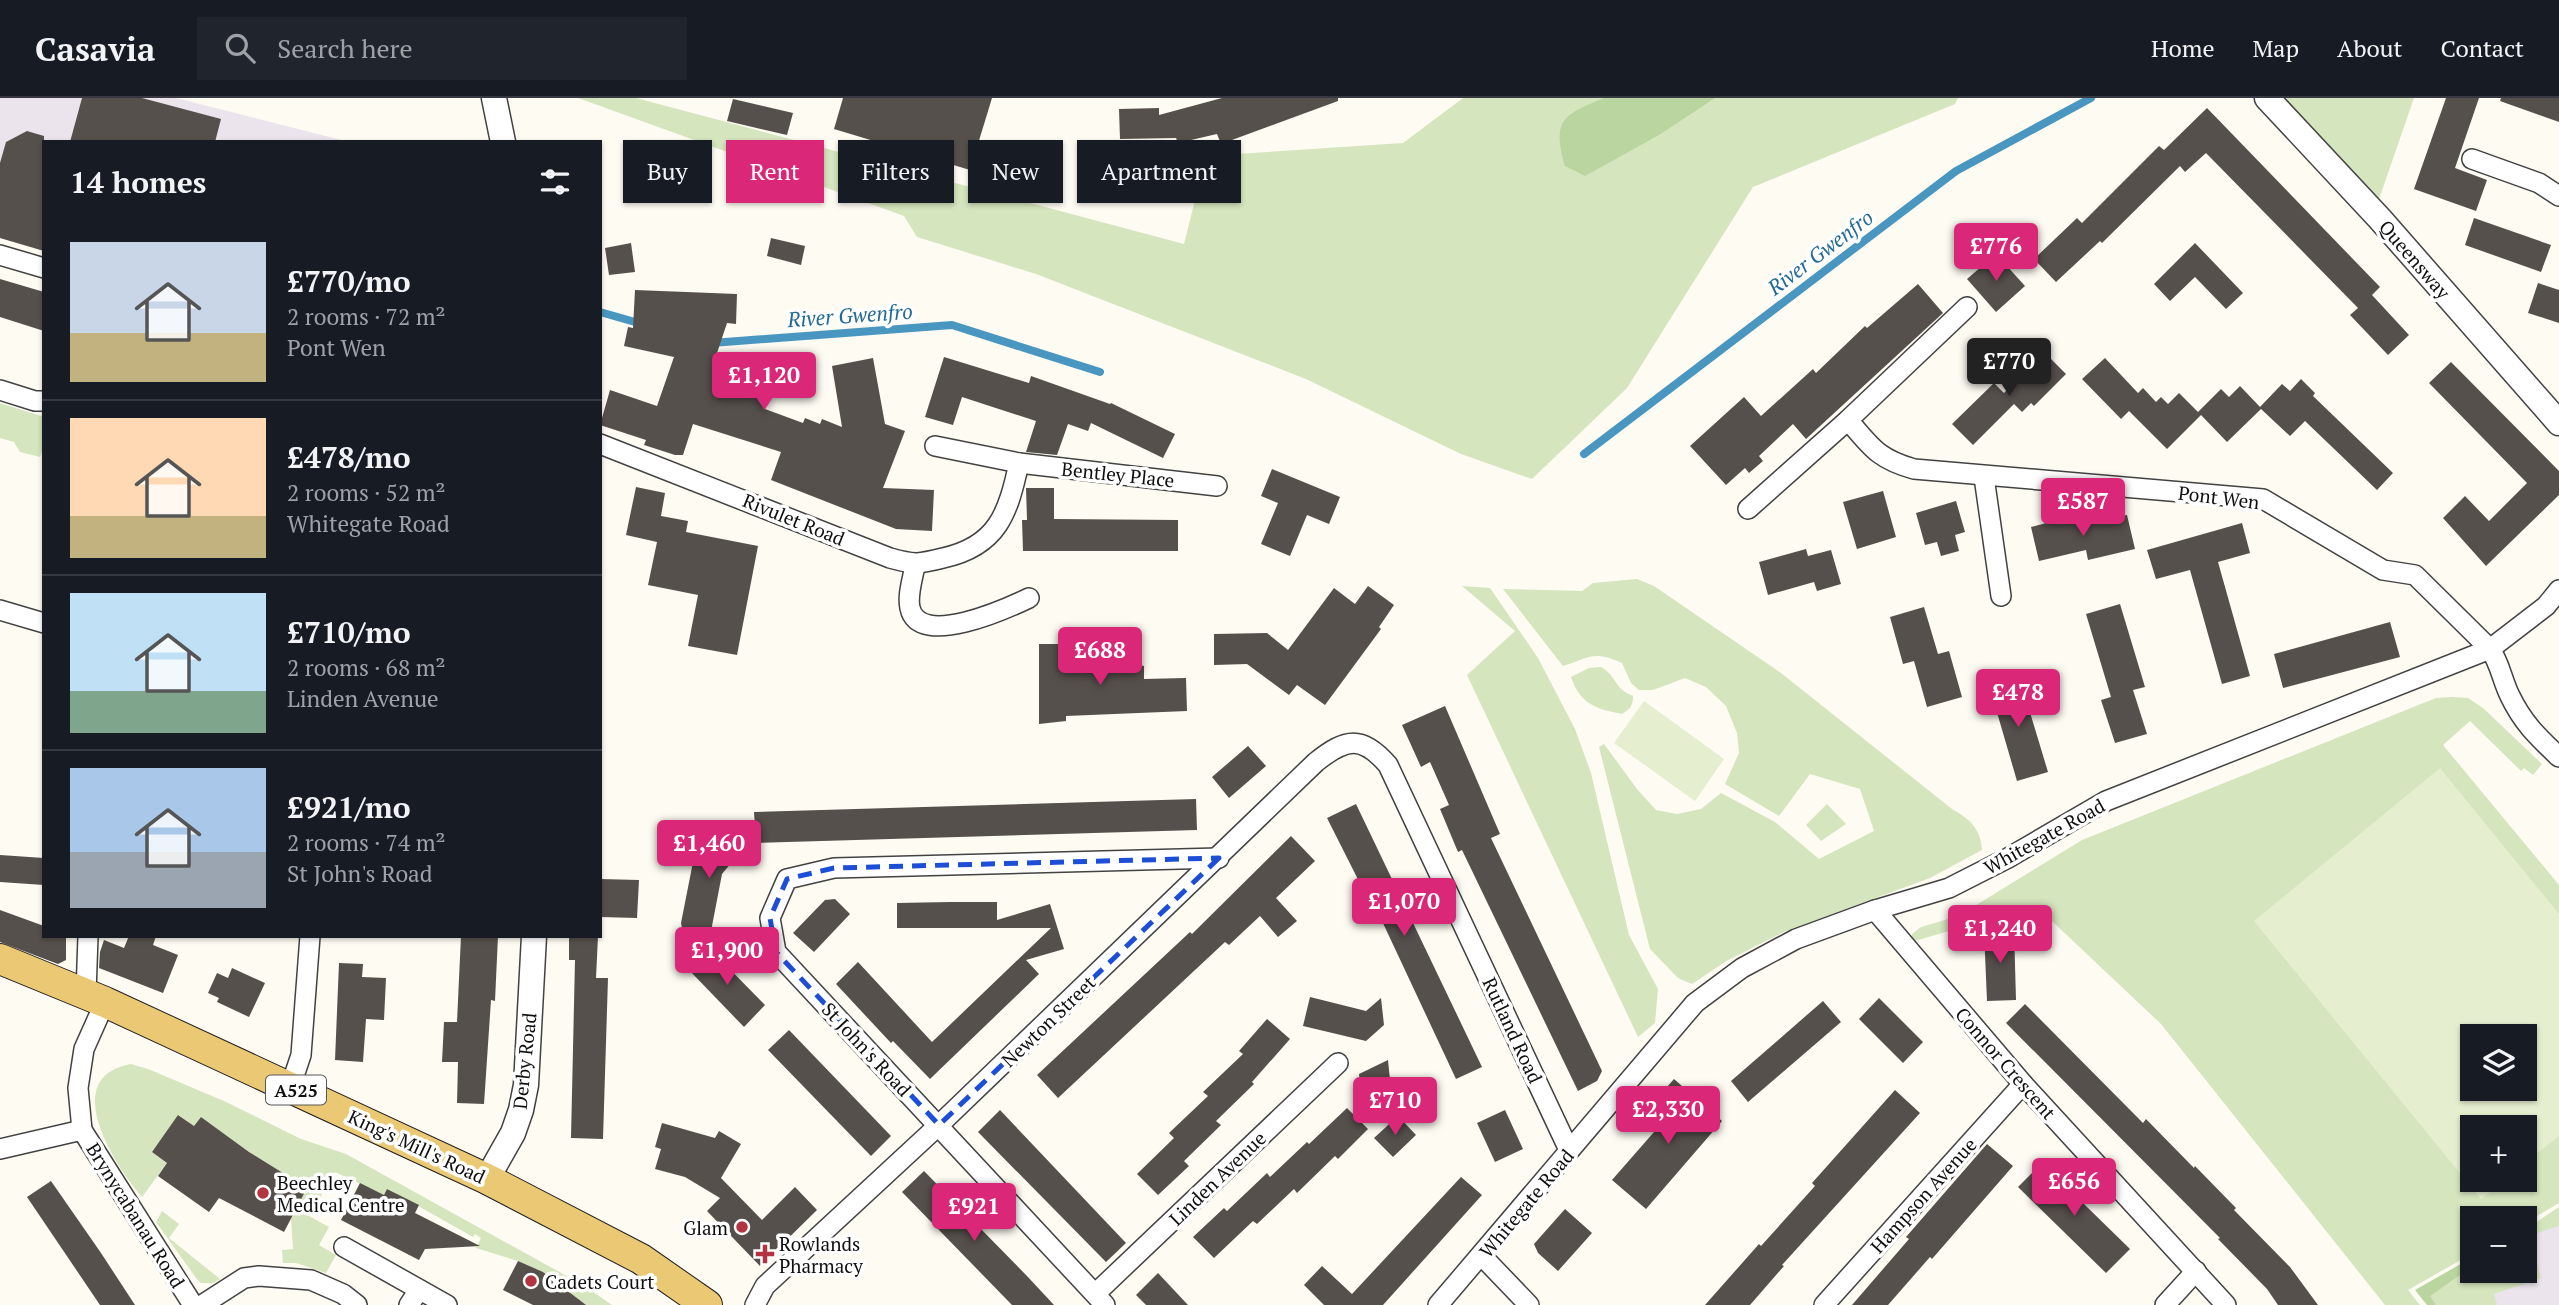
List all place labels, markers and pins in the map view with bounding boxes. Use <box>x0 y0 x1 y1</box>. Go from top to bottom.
pin: £776 <box>1955 223 2037 283</box>
pin: £770 <box>1968 338 2050 398</box>
pin: £1,120 <box>707 352 821 412</box>
pin: £587 <box>2042 478 2124 538</box>
pin: £688 <box>1059 628 1141 687</box>
pin: £478 <box>1977 670 2059 729</box>
pin: £1,460 <box>652 820 766 880</box>
pin: £1,070 <box>1347 878 1461 938</box>
pin: £1,240 <box>1943 906 2057 965</box>
pin: £1,900 <box>670 928 784 987</box>
pin: £710 <box>1354 1077 1436 1137</box>
pin: £2,330 <box>1611 1086 1725 1146</box>
pin: £656 <box>2033 1158 2115 1218</box>
place label: Beechley Medical Centre <box>277 1170 405 1217</box>
pin: £921 <box>933 1184 1015 1243</box>
marker: Beechley Medical Centre <box>255 1185 271 1201</box>
place label: Glam <box>683 1215 729 1240</box>
marker: Glam <box>734 1219 750 1235</box>
place label: Rowlands Pharmacy <box>779 1231 863 1278</box>
marker: Rowlands Pharmacy <box>757 1246 773 1262</box>
place label: Cadets Court <box>545 1269 654 1294</box>
marker: Cadets Court <box>523 1273 539 1289</box>

